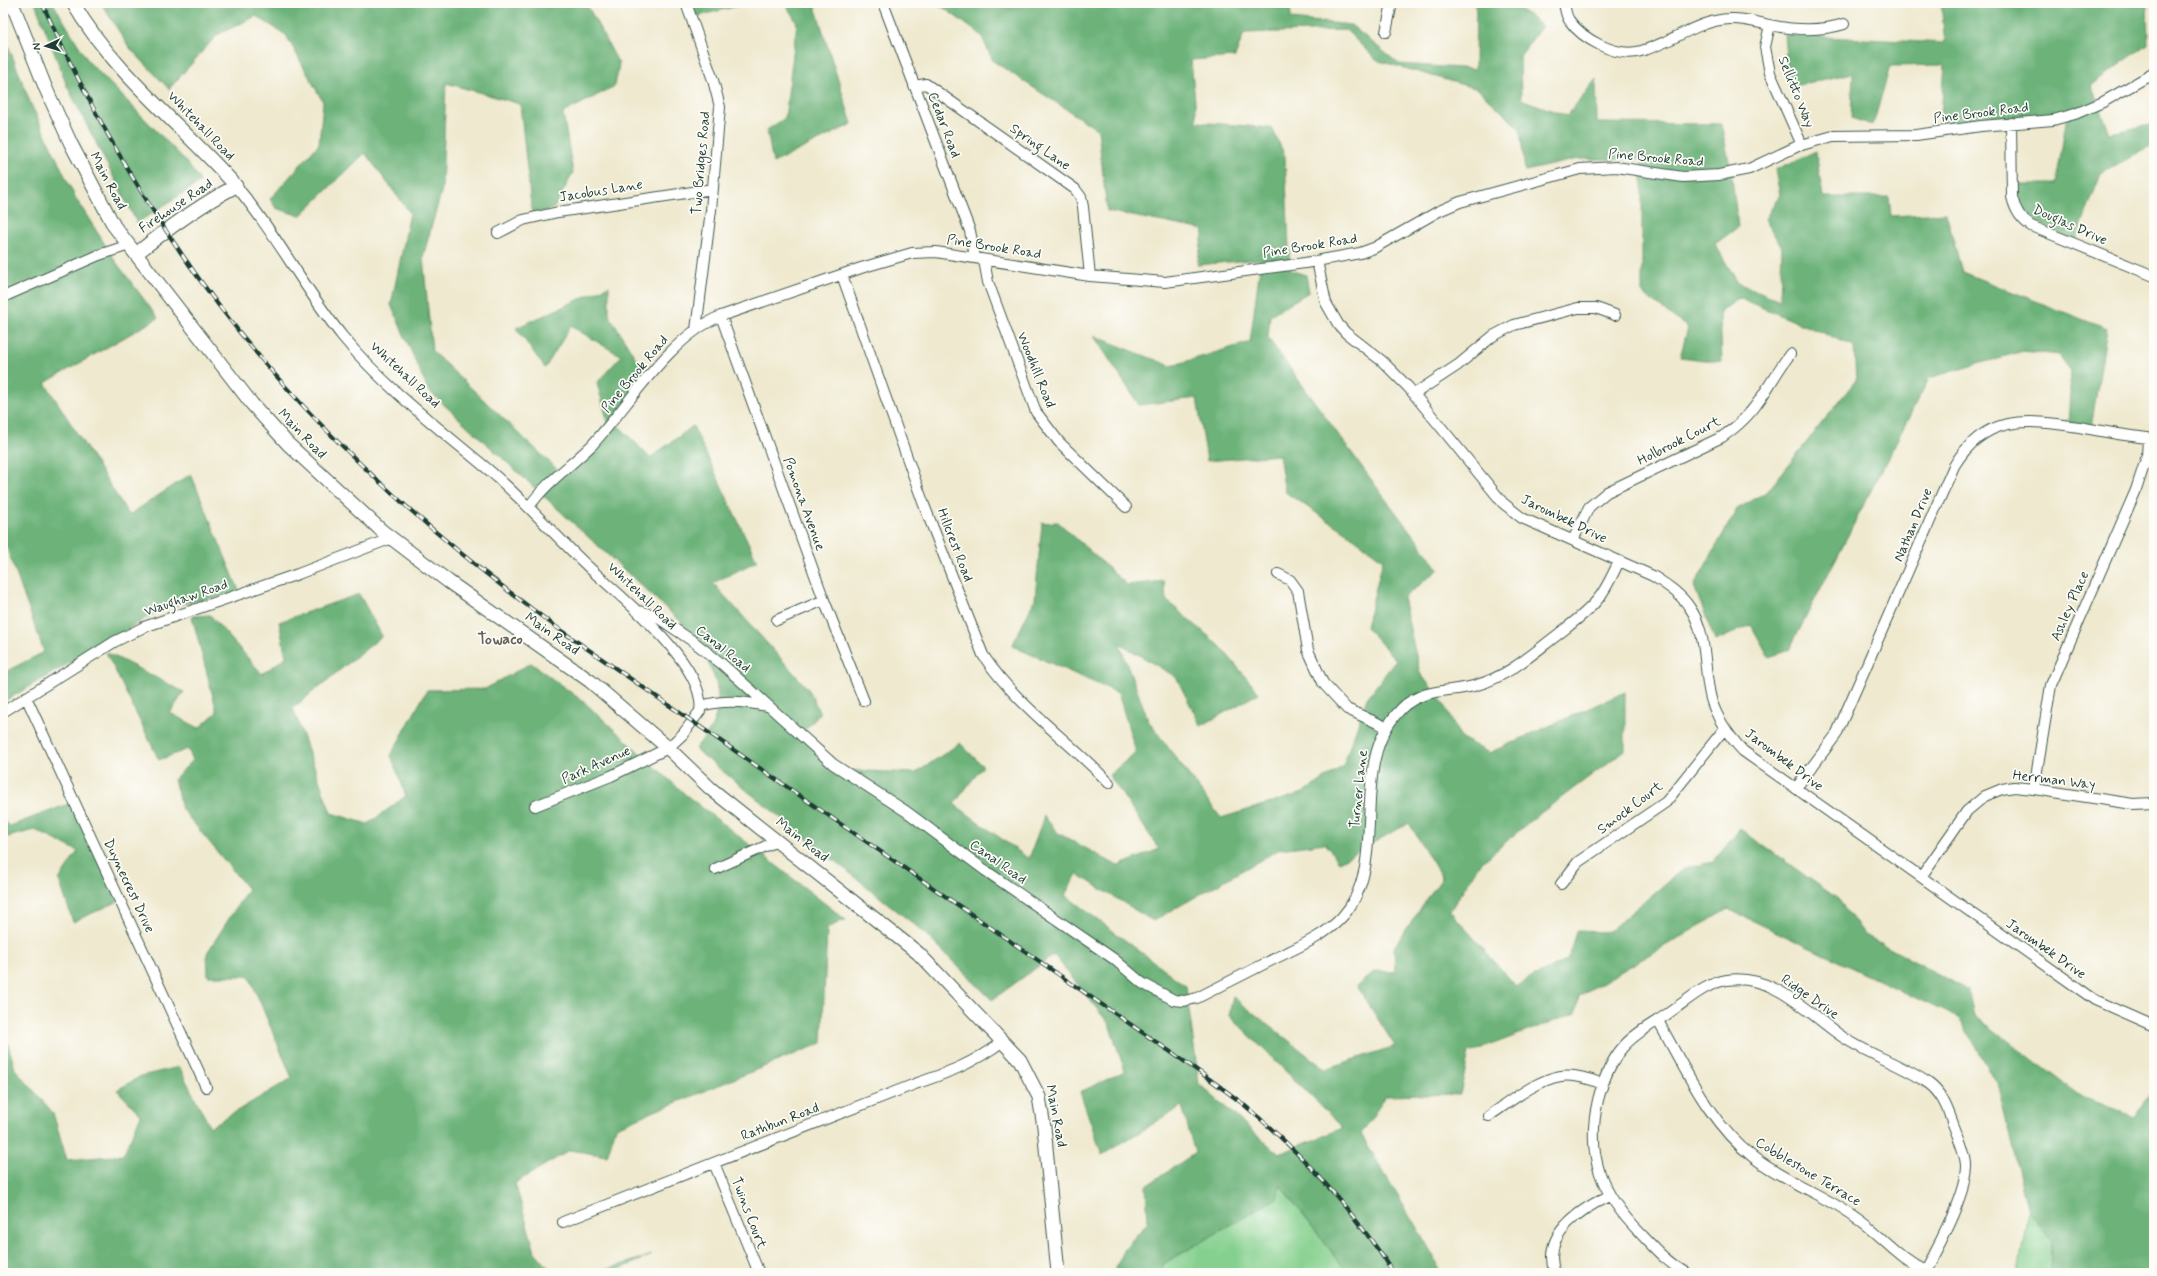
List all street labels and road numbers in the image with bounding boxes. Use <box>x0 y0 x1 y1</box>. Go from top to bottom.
street label: Sellitto Way <box>1774 54 1818 130</box>
street label: Whitehall Road <box>163 87 239 165</box>
street label: Cedar Road <box>923 90 965 160</box>
street label: Pine Brook Road <box>1932 98 2030 128</box>
street label: Two Bridges Road <box>688 111 715 216</box>
street label: Spring Lane <box>1005 120 1074 176</box>
street label: Pine Brook Road <box>1608 145 1704 171</box>
street label: Main Road <box>85 149 131 213</box>
street label: Firehouse Road <box>136 175 216 237</box>
street label: Jacobus Lane <box>558 176 644 206</box>
street label: Douglas Drive <box>2029 201 2110 251</box>
street label: Pine Brook Road <box>1261 230 1359 262</box>
street label: Pine Brook Road <box>945 231 1043 263</box>
street label: Woodhill Road <box>1013 329 1059 411</box>
street label: Pine Brook Road <box>597 332 673 416</box>
street label: Whitehall Road <box>366 338 444 412</box>
street label: Main Road <box>274 405 330 463</box>
street label: Holbrook Court <box>1634 412 1724 470</box>
street label: Pomona Avenue <box>779 455 829 553</box>
street label: Nathan Drive <box>1889 485 1937 565</box>
street label: Jarombek Drive <box>1518 490 1610 548</box>
street label: Hillcrest Road <box>933 506 977 584</box>
street label: Whitehall Road <box>603 558 681 634</box>
street label: Ashley Place <box>2047 568 2093 644</box>
street label: Waughaw Road <box>142 575 231 623</box>
street label: Main Road <box>521 609 583 659</box>
street label: Canal Road <box>692 621 754 677</box>
street label: Jarombek Drive <box>1741 725 1827 795</box>
street label: Park Avenue <box>559 742 633 788</box>
street label: Turner Lane <box>1346 749 1372 829</box>
street label: Herrman Way <box>2012 766 2096 794</box>
street label: Smock Court <box>1594 777 1667 839</box>
street label: Main Road <box>772 814 832 866</box>
street label: Duynecrest Drive <box>99 836 159 936</box>
street label: Canal Road <box>966 836 1030 888</box>
street label: Jarombek Drive <box>2002 915 2090 983</box>
street label: Ridge Drive <box>1777 970 1843 1024</box>
street label: Main Road <box>1041 1083 1071 1149</box>
street label: Rathbun Road <box>738 1099 822 1145</box>
street label: Cobblestone Terrace <box>1752 1133 1864 1211</box>
street label: Twins Court <box>727 1175 771 1252</box>

